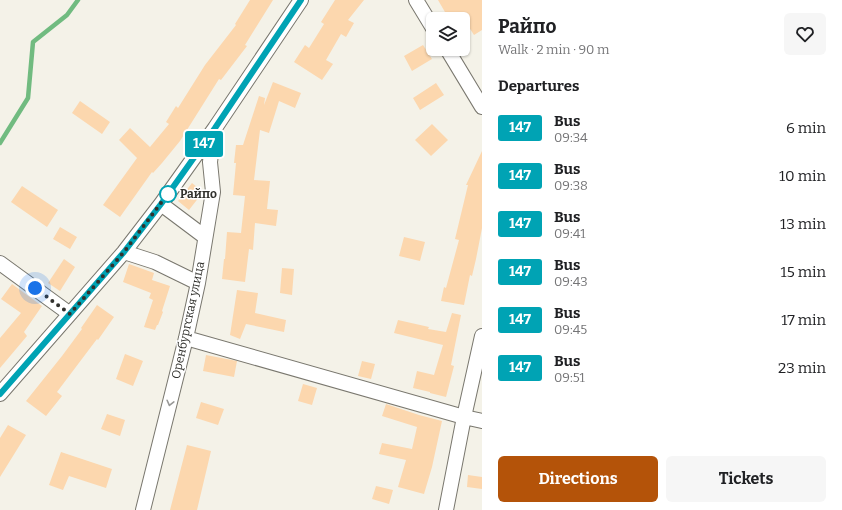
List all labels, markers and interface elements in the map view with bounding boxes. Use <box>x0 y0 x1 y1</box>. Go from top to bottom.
map controls <box>426 12 470 56</box>
button: layers <box>426 12 470 56</box>
button: heart <box>784 13 826 55</box>
text: Райпо <box>498 15 556 38</box>
text: Walk · 2 min · 90 m <box>498 42 609 57</box>
text: Departures <box>498 77 579 95</box>
text: Bus <box>554 112 580 130</box>
text: 147 <box>509 119 531 136</box>
text: 6 min <box>786 119 826 137</box>
text: 09:34 <box>554 130 588 145</box>
line badge: 147 <box>181 131 227 157</box>
text: 147 <box>193 135 215 152</box>
text: Bus <box>554 160 580 178</box>
text: 147 <box>509 167 531 184</box>
text: 10 min <box>779 167 826 185</box>
text: 09:38 <box>554 178 588 193</box>
marker: Райпо <box>159 185 177 203</box>
place label: Райпо <box>180 187 217 201</box>
text: Bus <box>554 208 580 226</box>
text: 147 <box>509 215 531 232</box>
text: 13 min <box>780 215 826 233</box>
text: 09:41 <box>554 226 586 241</box>
text: Bus <box>554 256 580 274</box>
street label: Оренбургская улица <box>169 260 207 380</box>
text: 147 <box>509 263 531 280</box>
text: 15 min <box>781 263 826 281</box>
text: 09:43 <box>554 274 588 289</box>
your location <box>25 278 45 298</box>
text: Bus <box>554 304 580 322</box>
text: 147 <box>509 311 531 328</box>
text: 17 min <box>781 311 826 329</box>
text: 09:45 <box>554 322 587 337</box>
text: Bus <box>554 352 580 370</box>
text: 147 <box>509 359 531 376</box>
text: 23 min <box>778 359 826 377</box>
text: 09:51 <box>554 370 585 385</box>
one-way arrow <box>166 400 174 407</box>
button: Directions <box>498 456 658 502</box>
button: Tickets <box>666 456 826 502</box>

